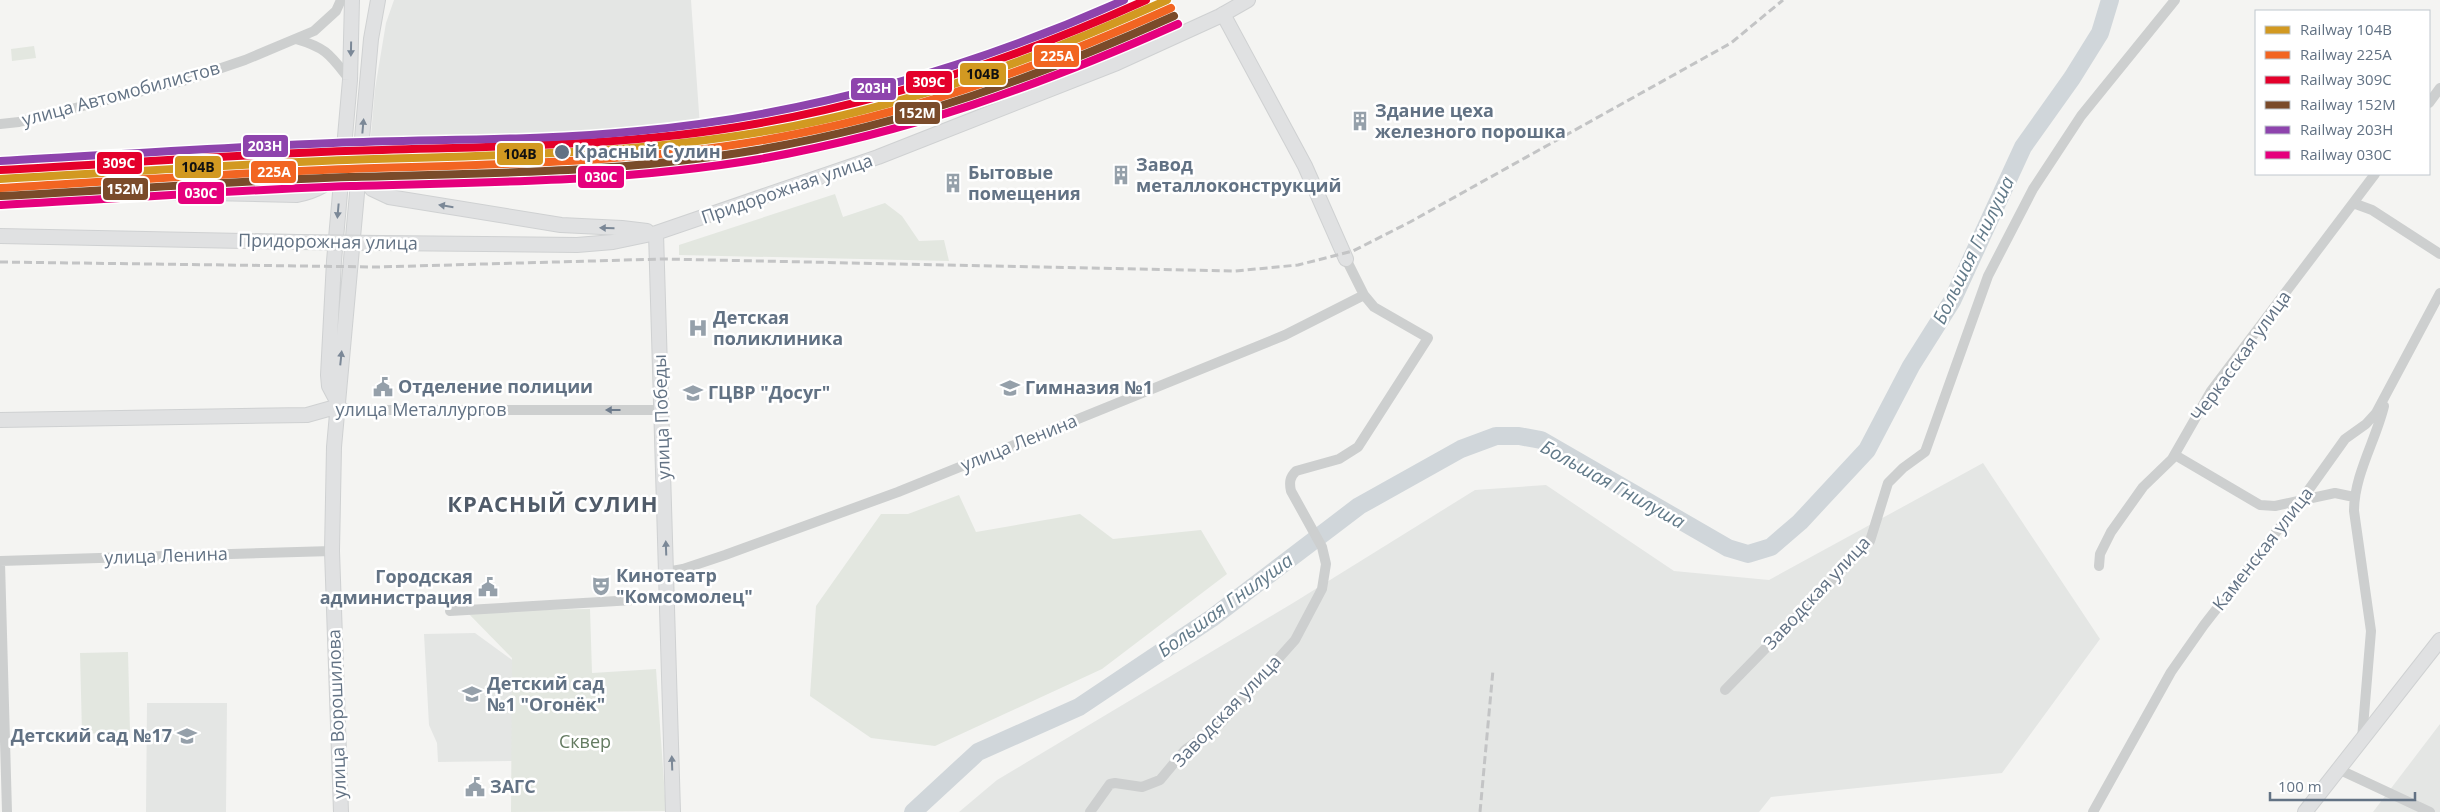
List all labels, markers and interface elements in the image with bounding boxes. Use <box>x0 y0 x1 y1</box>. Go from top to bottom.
legend <box>2255 10 2430 175</box>
text: Railway 104В <box>2300 19 2392 39</box>
one-way arrow <box>347 41 355 57</box>
line badge: 225А <box>1033 44 1080 68</box>
text: Railway 225А <box>2300 44 2392 64</box>
text: 225А <box>1040 46 1074 65</box>
street label: улица Автомобилистов <box>19 55 222 131</box>
line badge: 104В <box>959 62 1007 86</box>
text: 104В <box>966 64 1000 83</box>
text: Railway 309С <box>2300 69 2392 89</box>
line badge: 309С <box>905 70 953 94</box>
text: 309С <box>913 72 946 91</box>
line badge: 203Н <box>850 77 897 101</box>
text: 203Н <box>857 78 891 97</box>
text: Railway 152М <box>2300 94 2396 114</box>
place label: Здание цеха железного порошка <box>1375 98 1566 143</box>
line badge: 152М <box>894 101 941 125</box>
text: 152М <box>898 103 936 122</box>
building icon: Здание цеха железного порошка <box>1349 110 1371 132</box>
one-way arrow <box>359 118 367 134</box>
text: Railway 203Н <box>2300 119 2393 139</box>
line badge: 203Н <box>242 134 289 158</box>
text: 203Н <box>248 136 282 155</box>
place label: Красный Сулин <box>574 139 721 163</box>
line badge: 104В <box>496 142 544 166</box>
marker: Красный Сулин <box>553 143 571 161</box>
text: 104В <box>503 144 537 163</box>
text: Railway 030C <box>2300 144 2392 164</box>
street label: Придорожная улица <box>698 147 876 229</box>
line badge: 309С <box>96 151 143 175</box>
place label: Завод металлоконструкций <box>1136 152 1342 197</box>
text: 309С <box>103 153 136 172</box>
line badge: 104В <box>174 155 222 179</box>
text: 104В <box>181 157 215 176</box>
line badge: 225А <box>250 160 297 184</box>
place label: Бытовые помещения <box>968 160 1081 205</box>
text: 225А <box>257 162 291 181</box>
building icon: Завод металлоконструкций <box>1110 164 1132 186</box>
line badge: 030C <box>577 165 625 189</box>
text: 030C <box>585 167 618 186</box>
building icon: Бытовые помещения <box>942 172 964 194</box>
water label: Большая Гнилуша <box>1926 172 2020 328</box>
line badge: 152М <box>102 177 149 201</box>
text: 152М <box>106 179 144 198</box>
line badge: 030C <box>177 181 225 205</box>
text: 030C <box>185 183 218 202</box>
one-way arrow <box>438 202 454 210</box>
one-way arrow <box>334 203 342 219</box>
one-way arrow <box>599 223 615 231</box>
street label: Придорожная улица <box>238 227 418 255</box>
street label: Черкасская улица <box>2185 285 2296 426</box>
place label: Детская поликлиника <box>713 305 843 350</box>
hospital icon: Детская поликлиника <box>687 317 709 339</box>
one-way arrow <box>337 349 345 365</box>
street label: улица Победы <box>647 354 675 480</box>
place label: Отделение полиции <box>398 374 593 398</box>
place label: Гимназия №1 <box>1025 375 1153 399</box>
public building icon: Отделение полиции <box>372 376 394 398</box>
school or university icon: Гимназия №1 <box>999 377 1021 399</box>
place label: ГЦВР "Досуг" <box>708 380 830 404</box>
school or university icon: ГЦВР "Досуг" <box>682 382 704 404</box>
street label: улица Металлургов <box>335 397 507 421</box>
one-way arrow <box>605 406 621 414</box>
street label: улица Ленина <box>957 408 1080 476</box>
water label: Большая Гнилуша <box>1536 433 1690 535</box>
street label: Каменская улица <box>2206 482 2318 615</box>
district label: КРАСНЫЙ СУЛИН <box>447 488 659 518</box>
street label: Заводская улица <box>1757 531 1875 654</box>
one-way arrow <box>661 540 669 556</box>
street label: улица Ленина <box>104 541 228 569</box>
water label: Большая Гнилуша <box>1152 547 1298 663</box>
place label: Кинотеатр "Комсомолец" <box>616 563 753 608</box>
place label: Городская администрация <box>320 564 473 609</box>
theatre icon: Кинотеатр "Комсомолец" <box>590 575 612 597</box>
public building icon: Городская администрация <box>477 576 499 598</box>
street label: улица Ворошилова <box>321 629 351 799</box>
street label: Заводская улица <box>1167 649 1286 771</box>
place label: Детский сад №1 "Огонёк" <box>487 671 605 716</box>
school or university icon: Детский сад №1 "Огонёк" <box>461 683 483 705</box>
place label: Детский сад №17 <box>11 723 172 747</box>
school or university icon: Детский сад №17 <box>176 725 198 747</box>
park label: Сквер <box>559 729 611 753</box>
one-way arrow <box>668 755 676 771</box>
scale bar <box>2270 770 2415 802</box>
place label: ЗАГС <box>490 774 536 798</box>
public building icon: ЗАГС <box>464 776 486 798</box>
text: 100 m <box>2278 776 2322 796</box>

